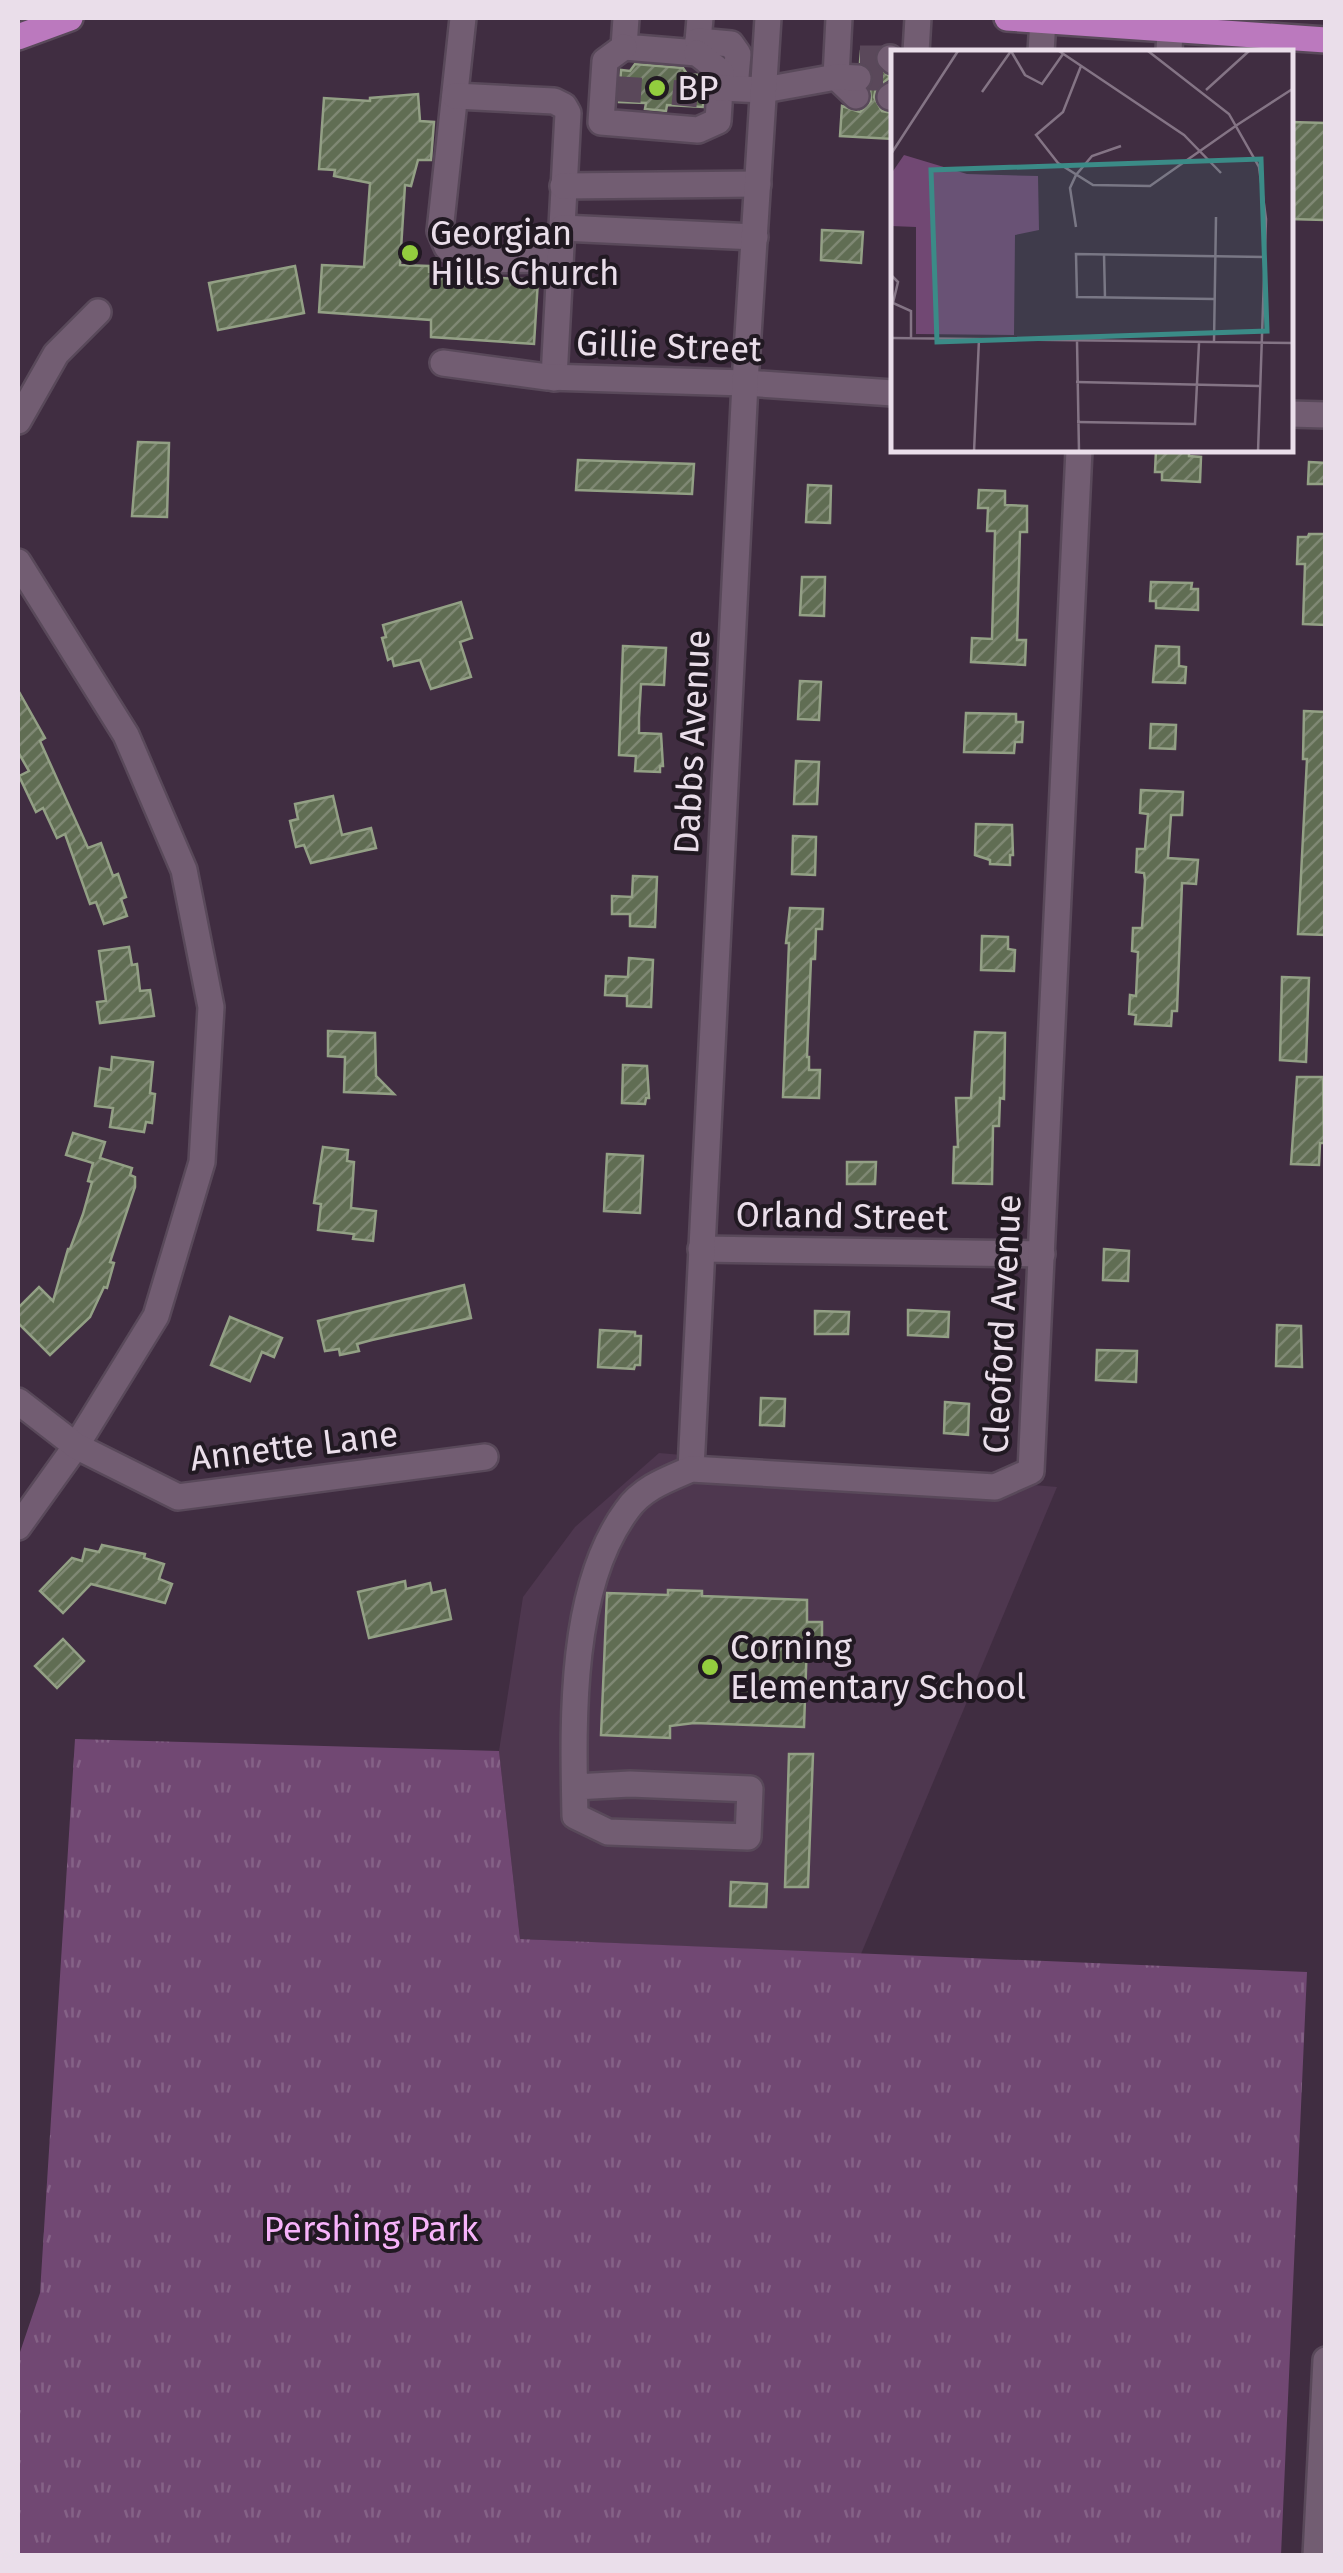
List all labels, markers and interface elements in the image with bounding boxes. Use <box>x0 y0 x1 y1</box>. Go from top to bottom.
inset map <box>891 50 1293 452</box>
place label: BP <box>677 67 719 109</box>
marker: BP <box>646 77 668 99</box>
place label: Georgian Hills Church <box>430 212 620 294</box>
marker: Georgian Hills Church <box>399 242 421 264</box>
street label: Gillie Street <box>576 322 763 370</box>
street label: Dabbs Avenue <box>665 629 719 855</box>
street label: Orland Street <box>735 1193 949 1239</box>
street label: Cleoford Avenue <box>974 1193 1030 1455</box>
street label: Annette Lane <box>188 1412 400 1480</box>
place label: Corning Elementary School <box>730 1626 1026 1708</box>
marker: Corning Elementary School <box>699 1656 721 1678</box>
park label: Pershing Park <box>264 2208 479 2250</box>

